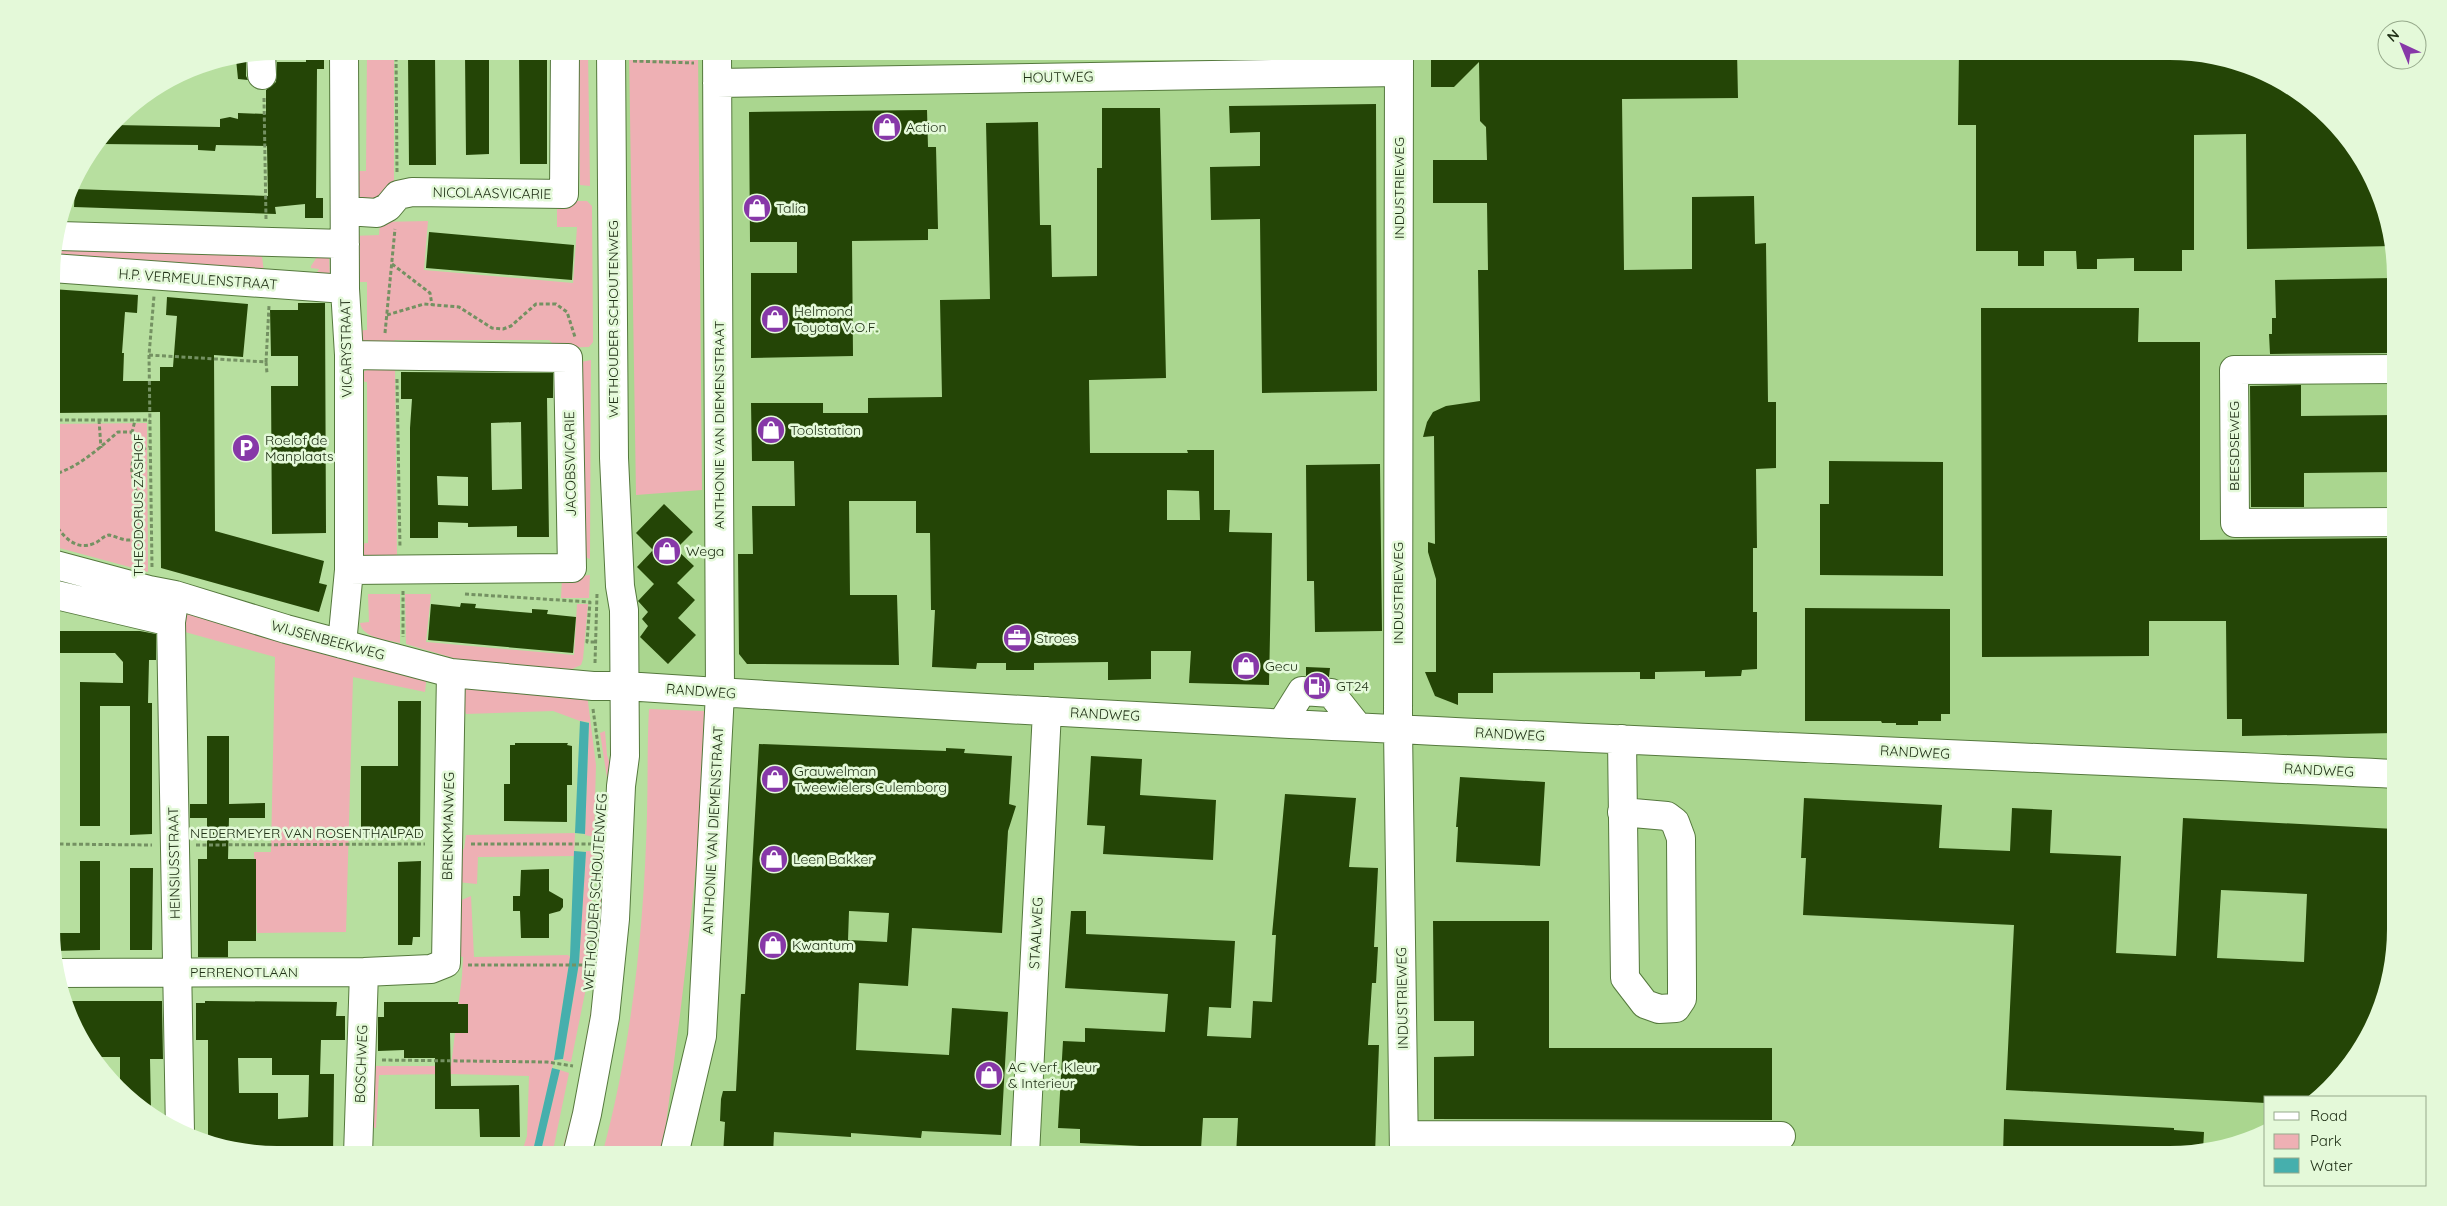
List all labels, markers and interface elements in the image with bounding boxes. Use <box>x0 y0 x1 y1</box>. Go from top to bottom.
north arrow <box>2377 20 2427 70</box>
text: N <box>2383 26 2403 46</box>
street label: HOUTWEG <box>1023 67 1093 87</box>
shop icon: Action <box>872 112 902 142</box>
place label: Action <box>906 118 947 136</box>
street label: INDUSTRIEWEG <box>1390 137 1408 239</box>
street label: NICOLAASVICARIE <box>432 183 552 203</box>
shop icon: Talia <box>742 193 772 223</box>
place label: Talia <box>776 199 806 217</box>
street label: WETHOUDER SCHOUTENWEG <box>604 220 622 418</box>
street label: H.P. VERMEULENSTRAAT <box>118 264 278 294</box>
street label: VICARYSTRAAT <box>336 298 356 398</box>
place label: Helmond Toyota V.O.F. <box>794 302 878 336</box>
shop icon: Helmond Toyota V.O.F. <box>760 304 790 334</box>
street label: ANTHONIE VAN DIEMENSTRAAT <box>710 321 728 529</box>
street label: BEESDSEWEG <box>2225 401 2243 491</box>
street label: JACOBSVICARIE <box>560 411 580 517</box>
shop icon: Toolstation <box>756 415 786 445</box>
place label: Toolstation <box>790 421 861 439</box>
place label: Roelof de Manplaats <box>265 431 334 465</box>
street label: THEODORUS ZASHOF <box>129 433 147 577</box>
parking icon: Roelof de Manplaats <box>231 433 261 463</box>
shop icon: Wega <box>652 536 682 566</box>
place label: Wega <box>686 542 724 560</box>
street label: INDUSTRIEWEG <box>1389 542 1407 644</box>
street label: WIJSENBEEKWEG <box>269 616 387 664</box>
office icon: Stroes <box>1002 623 1032 653</box>
place label: Stroes <box>1036 629 1077 647</box>
shop icon: Gecu <box>1231 651 1261 681</box>
place label: Gecu <box>1265 657 1298 675</box>
fuel station icon: GT24 <box>1302 671 1332 701</box>
place label: GT24 <box>1336 677 1369 695</box>
street label: RANDWEG <box>666 680 736 702</box>
street label: RANDWEG <box>1070 703 1140 725</box>
street label: RANDWEG <box>1475 723 1545 745</box>
street label: ANTHONIE VAN DIEMENSTRAAT <box>699 725 727 935</box>
street label: RANDWEG <box>1880 741 1950 763</box>
street label: RANDWEG <box>2284 759 2354 781</box>
place label: Grauwelman Tweewielers Culemborg <box>794 762 947 796</box>
shop icon: Grauwelman Tweewielers Culemborg <box>760 764 790 794</box>
street label: BRENKMANWEG <box>438 772 458 880</box>
street label: WETHOUDER SCHOUTENWEG <box>579 793 611 991</box>
street label: HEINSIUSSTRAAT <box>164 807 184 919</box>
street label: NEDERMEYER VAN ROSENTHALPAD <box>190 824 424 842</box>
shop icon: Leen Bakker <box>759 844 789 874</box>
place label: Leen Bakker <box>793 850 874 868</box>
street label: STAALWEG <box>1025 897 1047 969</box>
shop icon: Kwantum <box>758 930 788 960</box>
place label: Kwantum <box>792 936 854 954</box>
street label: INDUSTRIEWEG <box>1392 947 1412 1049</box>
street label: PERRENOTLAAN <box>190 963 298 981</box>
street label: BOSCHWEG <box>351 1025 371 1103</box>
place label: AC Verf, Kleur & Interieur <box>1008 1058 1098 1092</box>
shop icon: AC Verf, Kleur & Interieur <box>974 1060 1004 1090</box>
legend <box>2264 1096 2427 1186</box>
text: Road <box>2310 1106 2347 1125</box>
text: Park <box>2310 1131 2342 1150</box>
text: Water <box>2310 1156 2353 1175</box>

